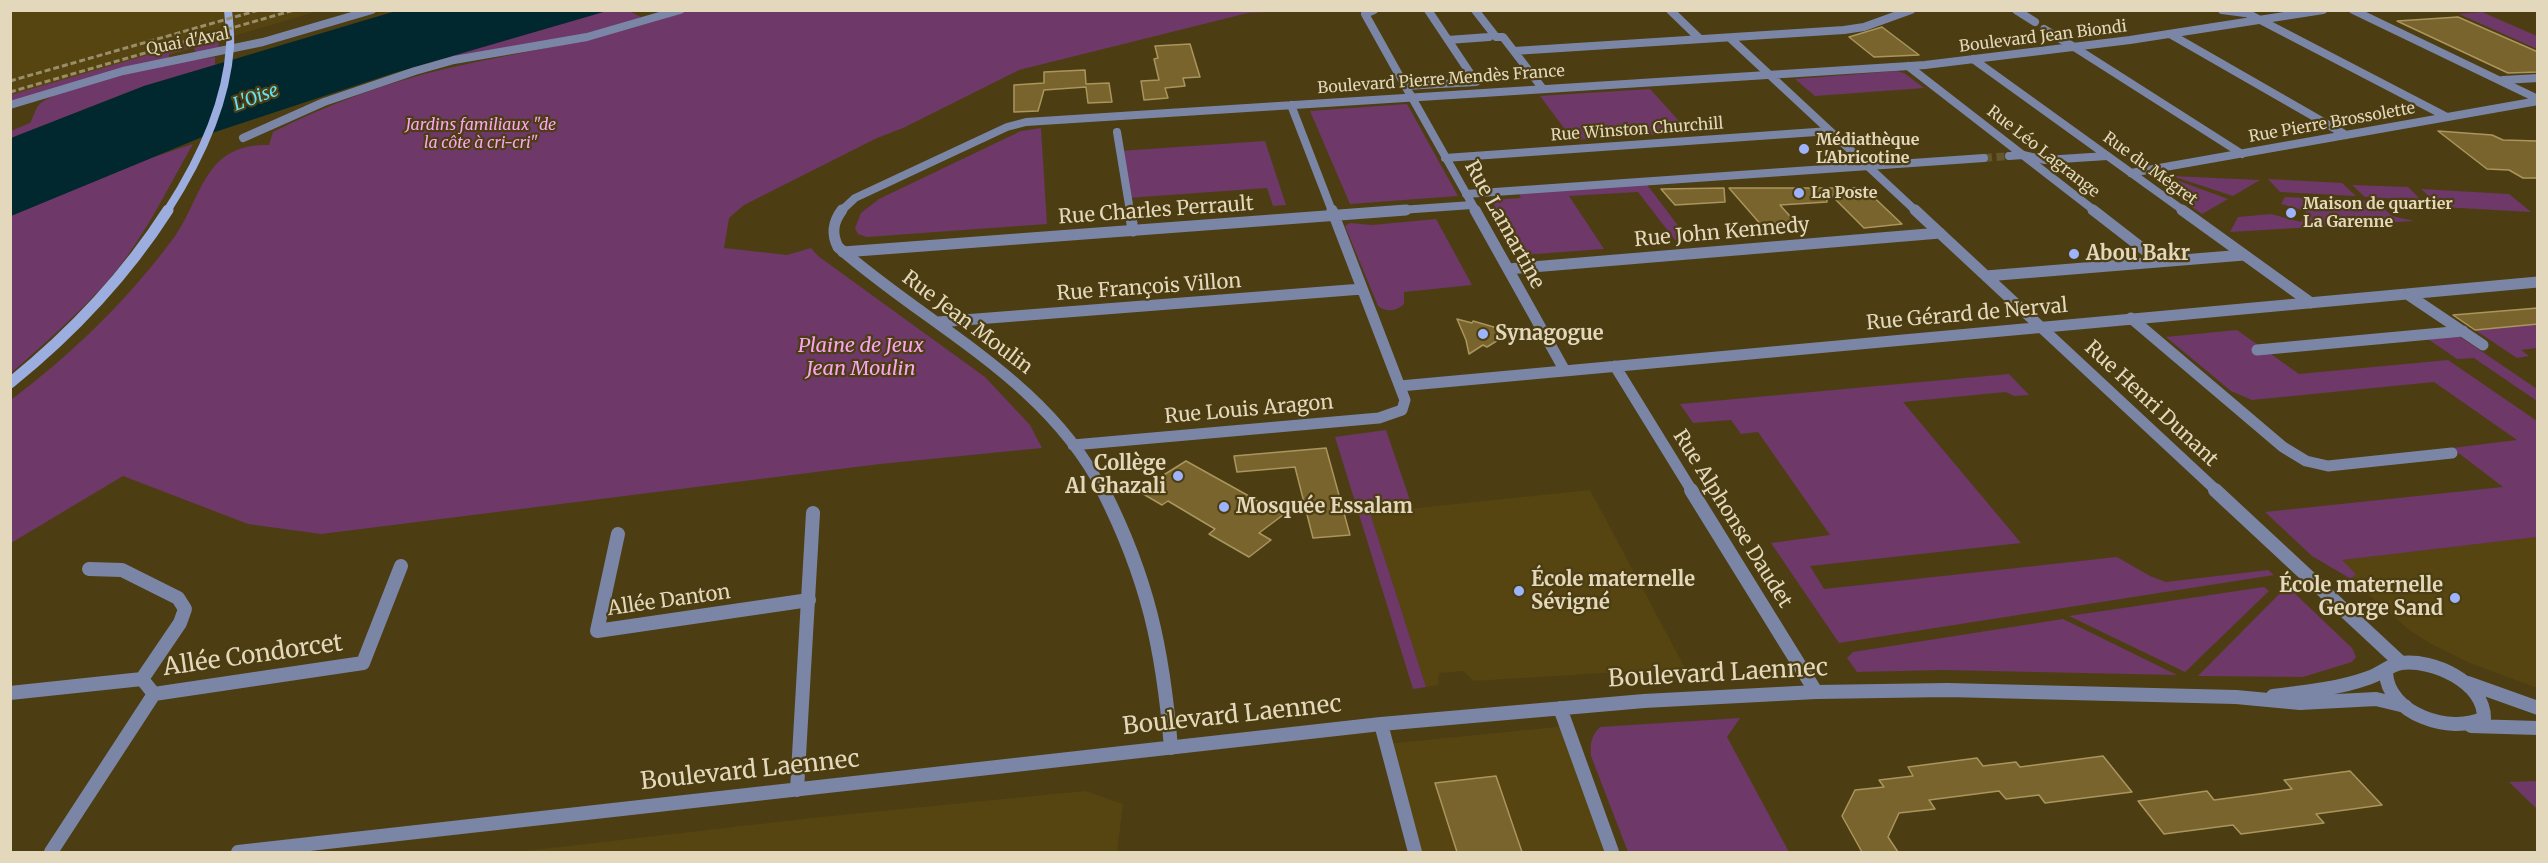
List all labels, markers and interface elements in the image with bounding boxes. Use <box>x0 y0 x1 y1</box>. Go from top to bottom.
street label: Boulevard Jean Biondi <box>1958 17 2128 57</box>
street label: Quai d'Aval <box>145 25 231 59</box>
street label: Boulevard Pierre Mendès France <box>1317 62 1565 98</box>
water label: L'Oise <box>230 80 282 116</box>
street label: Rue Pierre Brossolette <box>2247 99 2417 147</box>
street label: Rue Léo Lagrange <box>1983 102 2103 202</box>
street label: Rue Winston Churchill <box>1550 114 1724 146</box>
park label: Jardins familiaux "de la côte à cri-cri" <box>406 115 556 153</box>
street label: Rue du Mégret <box>2099 128 2201 210</box>
place label: Médiathèque L'Abricotine <box>1816 130 1919 168</box>
marker: Médiathèque L'Abricotine <box>1797 142 1811 156</box>
street label: Rue Lamartine <box>1459 157 1549 293</box>
place label: La Poste <box>1811 183 1877 203</box>
marker: La Poste <box>1792 186 1806 200</box>
street label: Rue Charles Perrault <box>1058 192 1254 230</box>
place label: Maison de quartier La Garenne <box>2303 194 2453 232</box>
marker: Maison de quartier La Garenne <box>2284 206 2298 220</box>
street label: Rue John Kennedy <box>1633 213 1811 253</box>
place label: Abou Bakr <box>2086 242 2190 266</box>
marker: Abou Bakr <box>2067 247 2081 261</box>
street label: Rue Jean Moulin <box>897 266 1037 380</box>
street label: Rue François Villon <box>1056 270 1242 306</box>
street label: Rue Gérard de Nerval <box>1865 294 2069 336</box>
place label: Synagogue <box>1495 322 1604 346</box>
marker: Synagogue <box>1476 327 1490 341</box>
park label: Plaine de Jeux Jean Moulin <box>798 334 924 381</box>
street label: Rue Henri Dunant <box>2079 336 2223 472</box>
street label: Rue Louis Aragon <box>1164 391 1334 429</box>
street label: Rue Alphonse Daudet <box>1667 426 1797 612</box>
place label: Collège Al Ghazali <box>1065 452 1166 499</box>
marker: Collège Al Ghazali <box>1171 469 1185 483</box>
place label: Mosquée Essalam <box>1236 495 1413 519</box>
marker: Mosquée Essalam <box>1217 500 1231 514</box>
place label: École maternelle Sévigné <box>1531 568 1695 615</box>
place label: École maternelle George Sand <box>2279 574 2443 621</box>
street label: Allée Danton <box>606 580 732 622</box>
marker: École maternelle Sévigné <box>1512 584 1526 598</box>
marker: École maternelle George Sand <box>2448 591 2462 605</box>
street label: Allée Condorcet <box>161 629 345 683</box>
street label: Boulevard Laennec <box>1607 654 1829 694</box>
street label: Boulevard Laennec <box>1121 690 1343 742</box>
street label: Boulevard Laennec <box>639 745 861 797</box>

